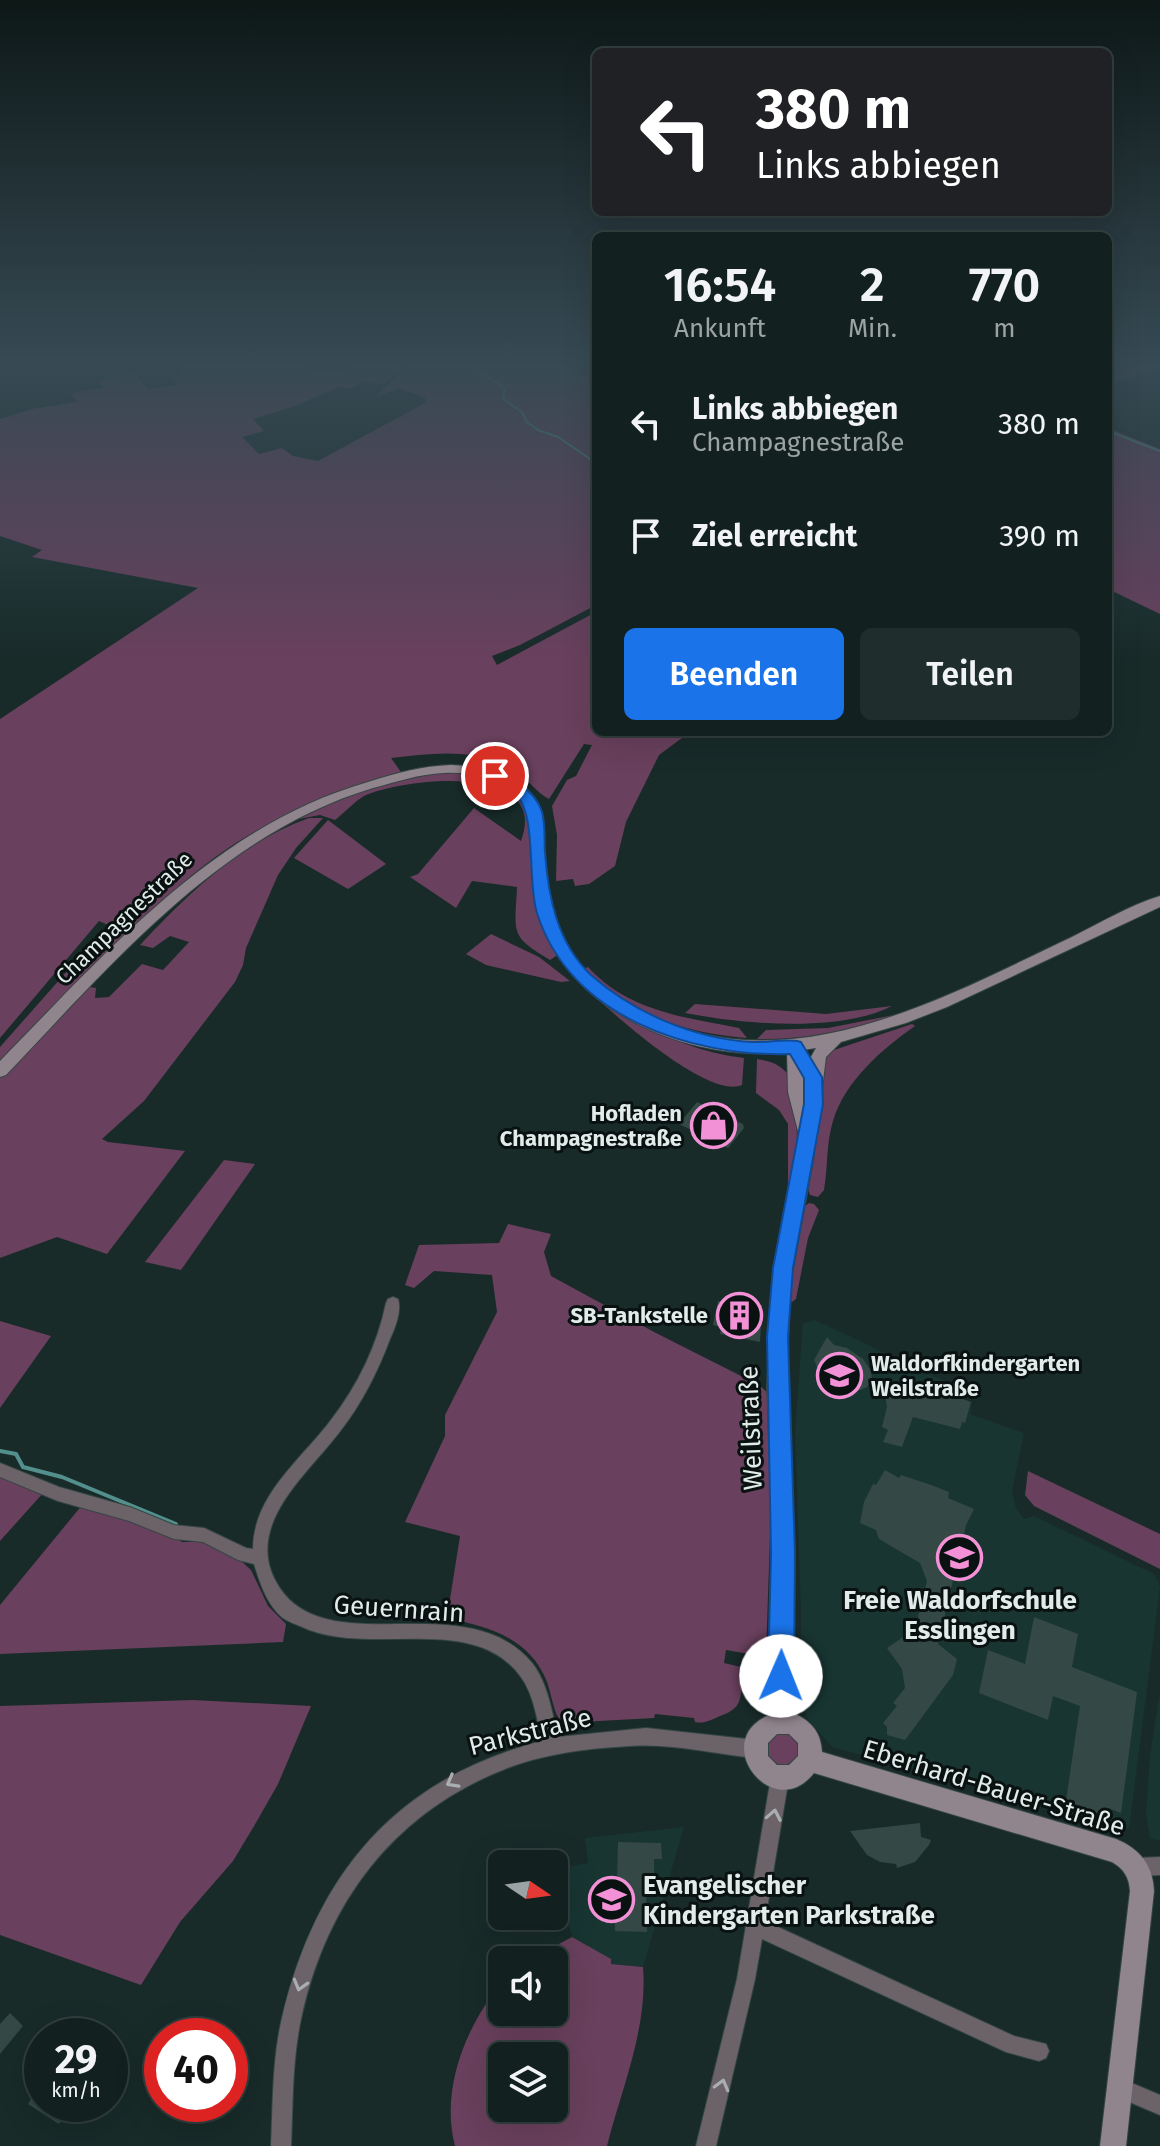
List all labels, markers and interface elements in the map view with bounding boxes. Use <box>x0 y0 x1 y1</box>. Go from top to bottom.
text: 380 m <box>756 76 911 143</box>
icon: left <box>624 80 728 184</box>
text: Links abbiegen <box>756 144 1001 188</box>
text: 16:54 <box>664 256 776 314</box>
text: 2 <box>860 256 885 314</box>
text: 770 <box>969 256 1040 314</box>
text: Ankunft <box>674 313 766 344</box>
text: Min. <box>848 313 897 344</box>
text: m <box>993 313 1016 344</box>
text: Links abbiegen <box>692 391 898 427</box>
icon: left <box>624 402 668 446</box>
text: 380 m <box>998 406 1080 442</box>
text: Champagnestraße <box>692 427 904 458</box>
icon: arrive <box>624 514 668 558</box>
text: Ziel erreicht <box>692 518 857 554</box>
text: 390 m <box>999 518 1080 554</box>
button: Beenden <box>624 628 844 720</box>
button: Teilen <box>860 628 1080 720</box>
pin <box>461 742 529 810</box>
icon: arrive <box>473 754 517 798</box>
street label: Champagnestraße <box>50 846 198 990</box>
place label: Hofladen Champagnestraße <box>500 1100 682 1152</box>
shop icon: Hofladen Champagnestraße <box>689 1102 737 1150</box>
building icon: SB-Tankstelle <box>715 1291 763 1339</box>
place label: SB-Tankstelle <box>570 1302 708 1329</box>
place label: Waldorfkindergarten Weilstraße <box>871 1350 1080 1402</box>
school or university icon: Waldorfkindergarten Weilstraße <box>816 1352 864 1400</box>
street label: Weilstraße <box>733 1365 769 1491</box>
school or university icon: Freie Waldorfschule Esslingen <box>936 1533 984 1581</box>
place label: Freie Waldorfschule Esslingen <box>843 1585 1077 1646</box>
street label: Geuernrain <box>333 1589 465 1629</box>
position arrow <box>739 1634 823 1718</box>
street label: Parkstraße <box>465 1702 595 1762</box>
street label: Eberhard-Bauer-Straße <box>859 1733 1129 1843</box>
one-way arrow <box>446 1773 460 1788</box>
one-way arrow <box>765 1809 782 1822</box>
north arrow <box>488 1850 568 1930</box>
map controls <box>488 1850 568 2122</box>
place label: Evangelischer Kindergarten Parkstraße <box>643 1870 935 1931</box>
school or university icon: Evangelischer Kindergarten Parkstraße <box>588 1876 636 1924</box>
button: sound <box>488 1946 568 2026</box>
one-way arrow <box>293 1978 309 1992</box>
speed limit sign: 40 <box>144 2018 248 2122</box>
text: 29 <box>55 2036 97 2084</box>
button: layers <box>488 2042 568 2122</box>
text: km/h <box>51 2078 101 2102</box>
one-way arrow <box>713 2078 730 2092</box>

